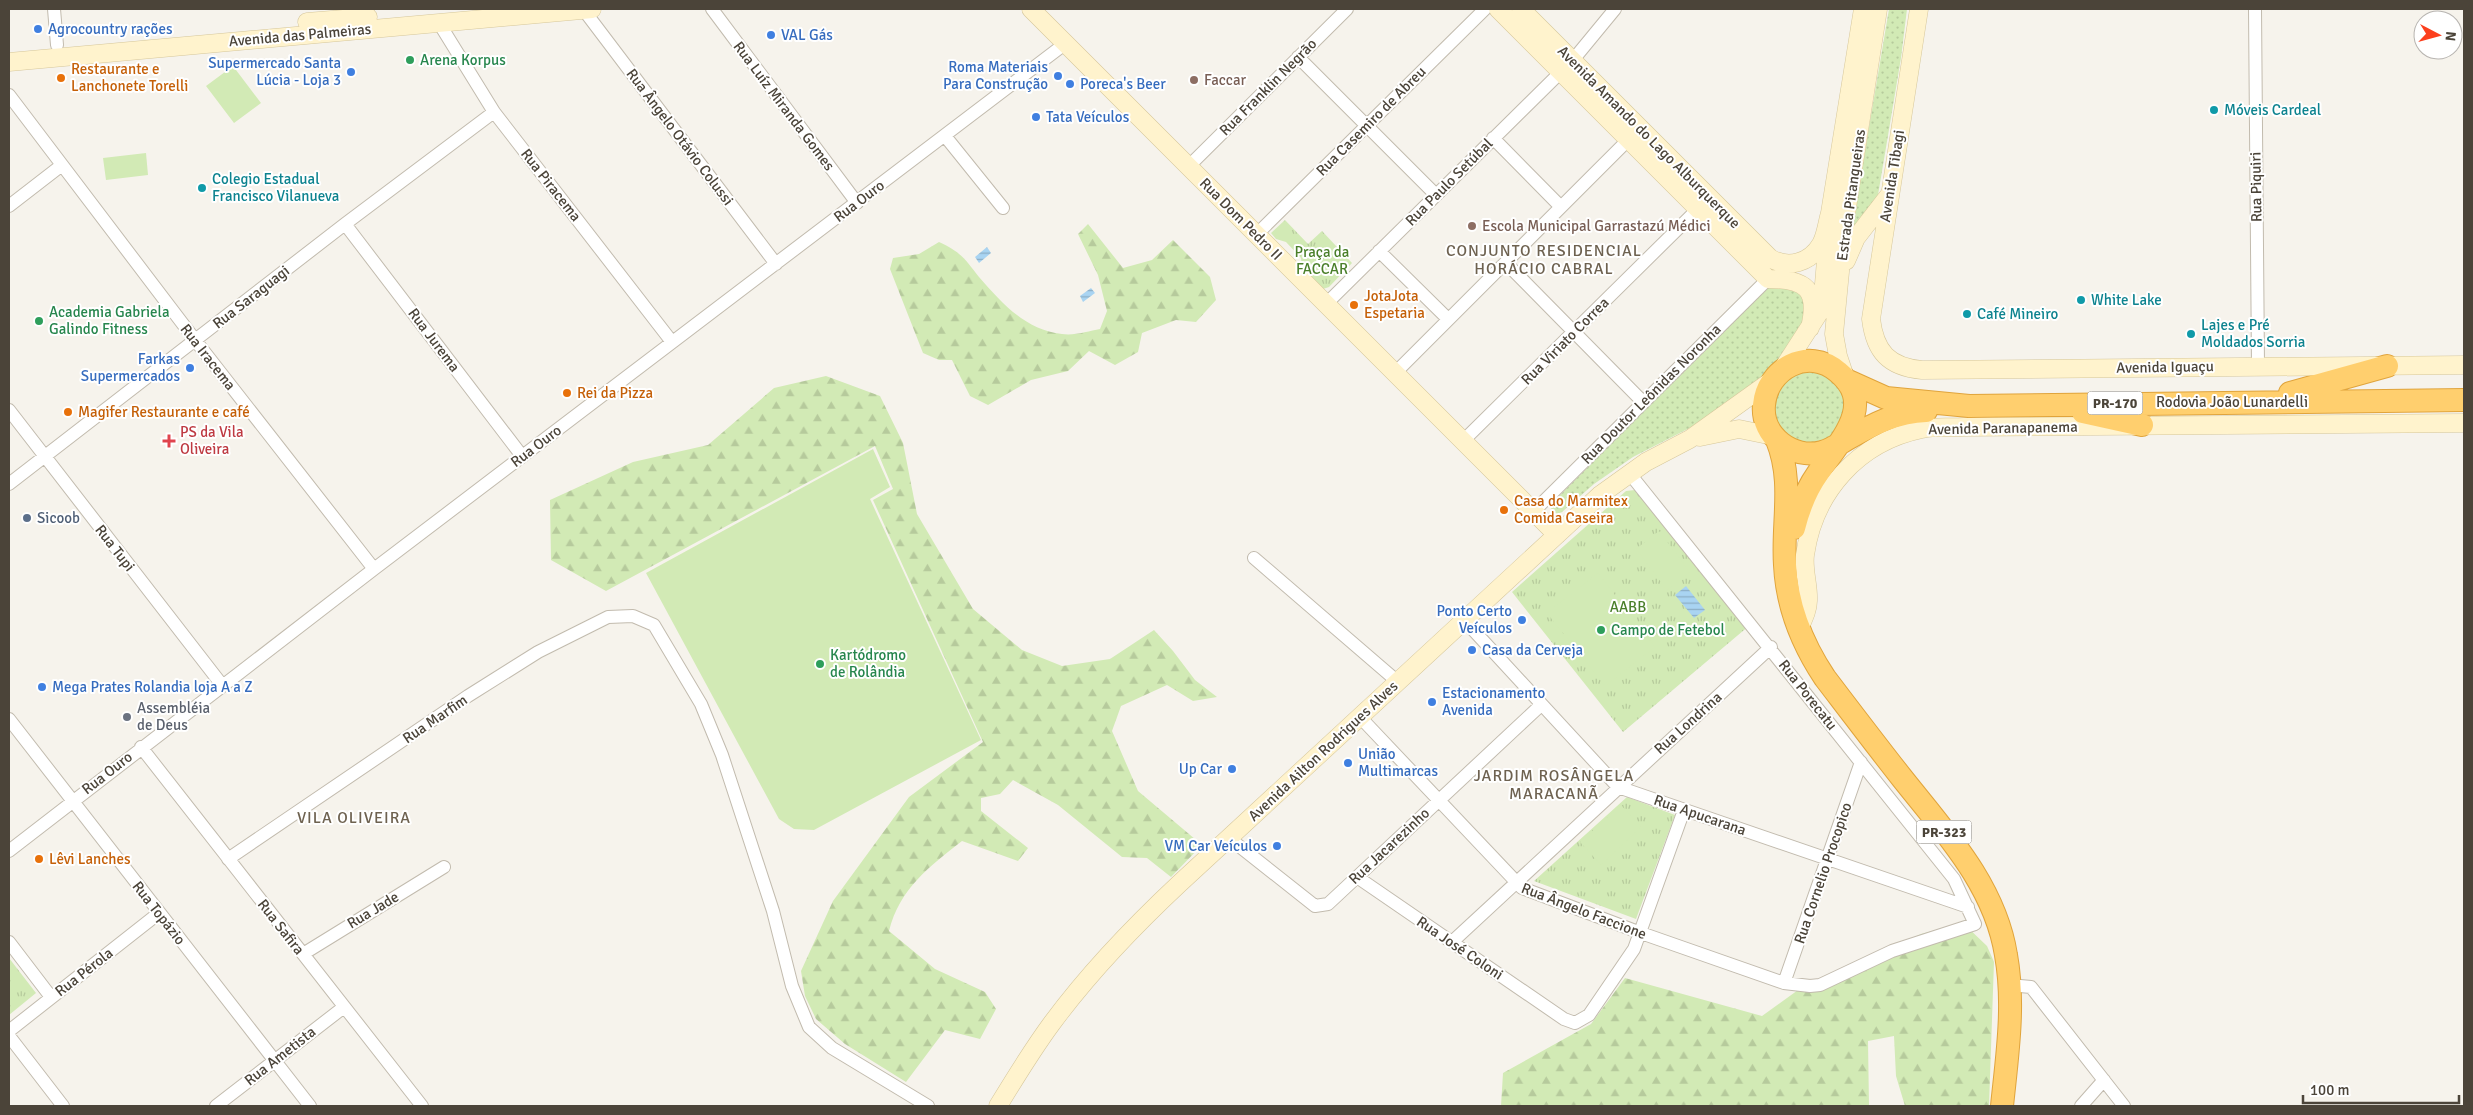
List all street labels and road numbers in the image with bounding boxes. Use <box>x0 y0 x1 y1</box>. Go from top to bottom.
street label: Avenida das Palmeiras <box>228 20 372 50</box>
street label: Rua Franklin Negrão <box>1216 35 1320 139</box>
street label: Rua Luíz Miranda Gomes <box>730 38 839 175</box>
street label: Avenida Amando do Lago Alburquerque <box>1554 42 1744 232</box>
street label: Rua Casemiro de Abreu <box>1312 62 1430 180</box>
street label: Rua Ângelo Otávio Colussi <box>623 65 737 209</box>
street label: Estrada Pitangueiras <box>1833 128 1869 262</box>
street label: Avenida Tibagi <box>1876 129 1908 223</box>
street label: Rua Paulo Setúbal <box>1401 134 1497 230</box>
street label: Rua Piracema <box>517 145 585 225</box>
street label: Rua Piquiri <box>2246 152 2266 222</box>
street label: Rua Dom Pedro II <box>1196 174 1286 264</box>
street label: Rua Ouro <box>830 176 888 226</box>
street label: Rua Saraguagi <box>209 261 293 333</box>
street label: Rua Viriato Correa <box>1517 293 1613 389</box>
street label: Rua Jurema <box>404 305 464 375</box>
street label: Rua Iracema <box>177 320 239 394</box>
street label: Rua Doutor Leônidas Noronha <box>1577 320 1725 468</box>
street label: Avenida Iguaçu <box>2116 357 2214 377</box>
road number: PR-170 <box>2088 392 2142 414</box>
street label: Rodovia João Lunardelli <box>2156 393 2308 411</box>
street label: Avenida Paranapanema <box>1928 418 2078 438</box>
street label: Rua Ouro <box>507 421 565 471</box>
street label: Rua Tupi <box>91 521 139 575</box>
street label: Rua Porecatu <box>1775 656 1841 734</box>
street label: Avenida Ailton Rodrigues Alves <box>1245 677 1402 825</box>
street label: Rua Londrina <box>1650 688 1726 758</box>
street label: Rua Marfim <box>399 691 471 747</box>
street label: Rua Ouro <box>78 748 136 798</box>
street label: Rua Apucarana <box>1651 791 1749 839</box>
street label: Rua Cornelio Procopico <box>1790 800 1856 946</box>
street label: Rua Jacarezinho <box>1345 804 1433 888</box>
road number: PR-323 <box>1916 820 1972 844</box>
street label: Rua Topázio <box>129 878 190 949</box>
street label: Rua Ângelo Faccione <box>1519 879 1649 943</box>
street label: Rua Jade <box>344 888 402 932</box>
street label: Rua Safira <box>254 896 308 958</box>
street label: Rua José Coloni <box>1413 912 1507 984</box>
street label: Rua Pérola <box>51 944 117 1000</box>
street label: Rua Ametista <box>241 1023 319 1089</box>

